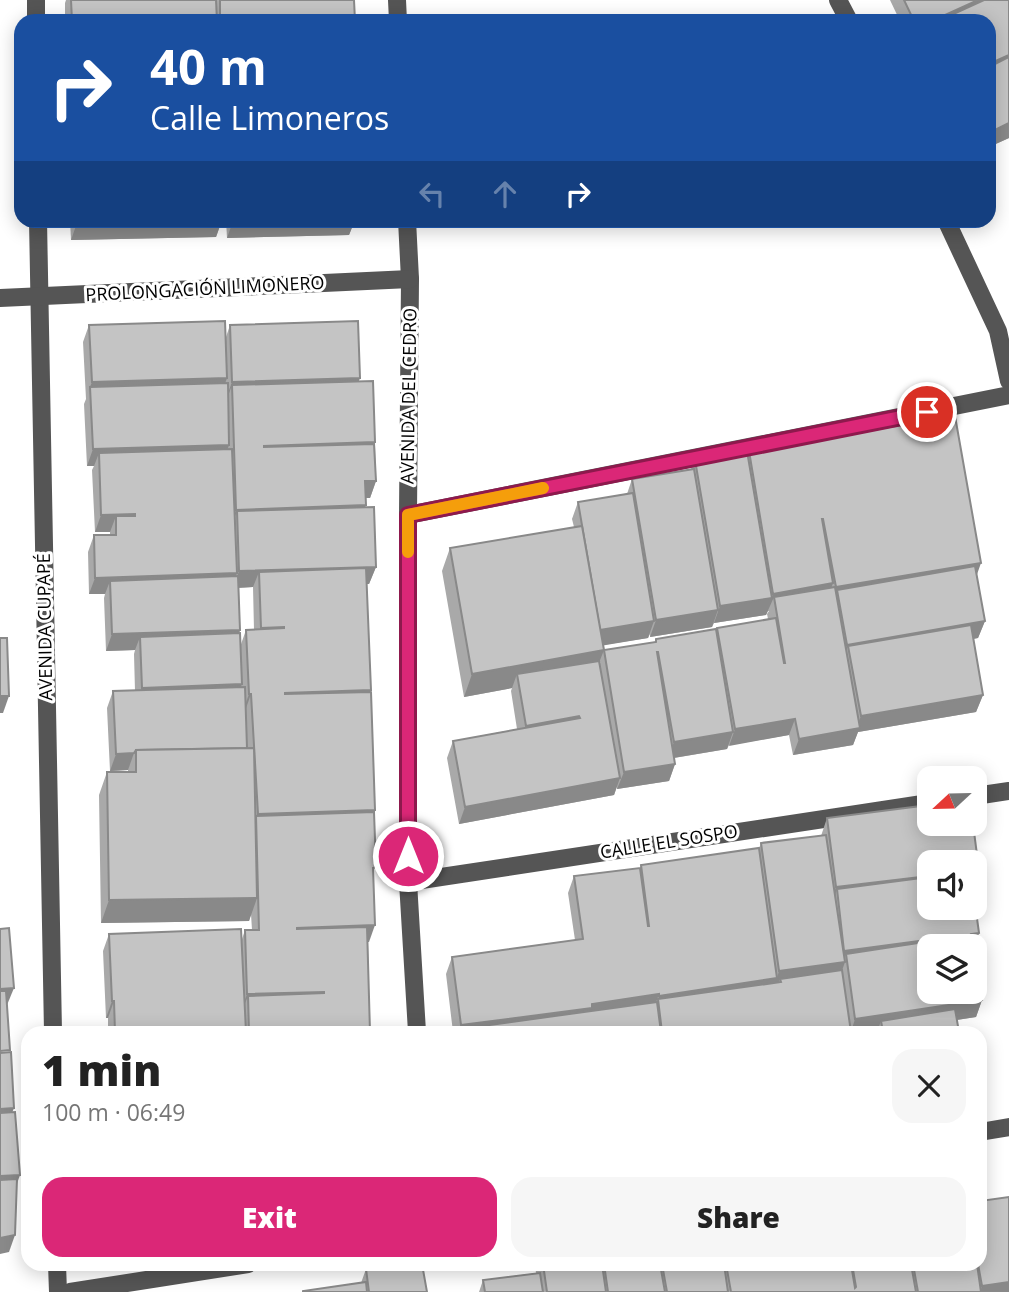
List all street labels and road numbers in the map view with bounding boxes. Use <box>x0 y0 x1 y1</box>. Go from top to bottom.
street label: PROLONGACIÓN LIMONERO <box>85 270 325 306</box>
street label: AVENIDA DEL CEDRO <box>394 308 422 484</box>
street label: AVENIDA CUPAPÉ <box>31 553 57 701</box>
street label: CALLE EL SOSPO <box>598 818 739 864</box>

